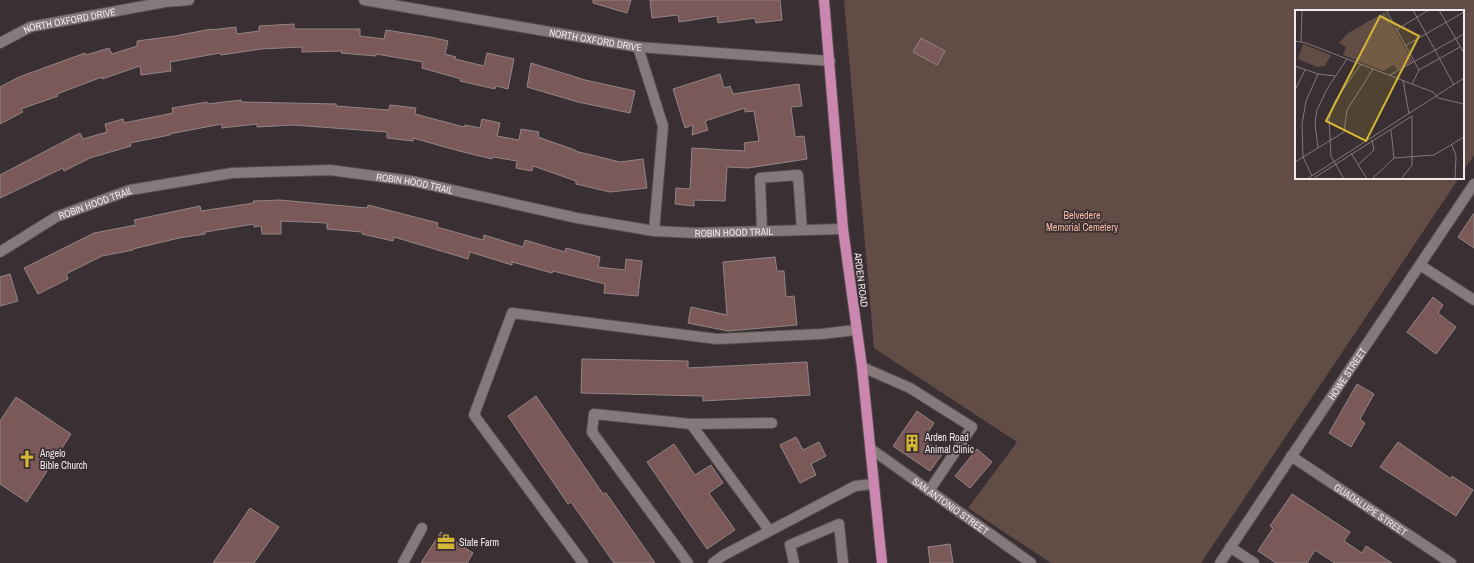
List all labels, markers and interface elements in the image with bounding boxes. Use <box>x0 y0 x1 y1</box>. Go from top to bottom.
street label: NORTH OXFORD DRIVE <box>21 5 117 36</box>
inset map <box>1295 10 1464 179</box>
street label: NORTH OXFORD DRIVE <box>548 25 642 54</box>
street label: ROBIN HOOD TRAIL <box>375 170 455 197</box>
street label: ROBIN HOOD TRAIL <box>56 183 134 222</box>
park label: Belvedere Memorial Cemetery <box>1046 209 1119 234</box>
street label: ROBIN HOOD TRAIL <box>694 224 774 240</box>
street label: ARDEN ROAD <box>851 251 871 308</box>
street label: HOWE STREET <box>1325 345 1369 402</box>
place label: Arden Road Animal Clinic <box>924 431 974 456</box>
building icon: Arden Road Animal Clinic <box>902 433 922 453</box>
place label: Angelo Bible Church <box>39 447 87 472</box>
church icon: Angelo Bible Church <box>17 449 37 469</box>
street label: SAN ANTONIO STREET <box>910 474 992 537</box>
street label: GUADALUPE STREET <box>1332 480 1410 538</box>
office icon: State Farm <box>436 532 456 552</box>
place label: State Farm <box>459 536 499 549</box>

